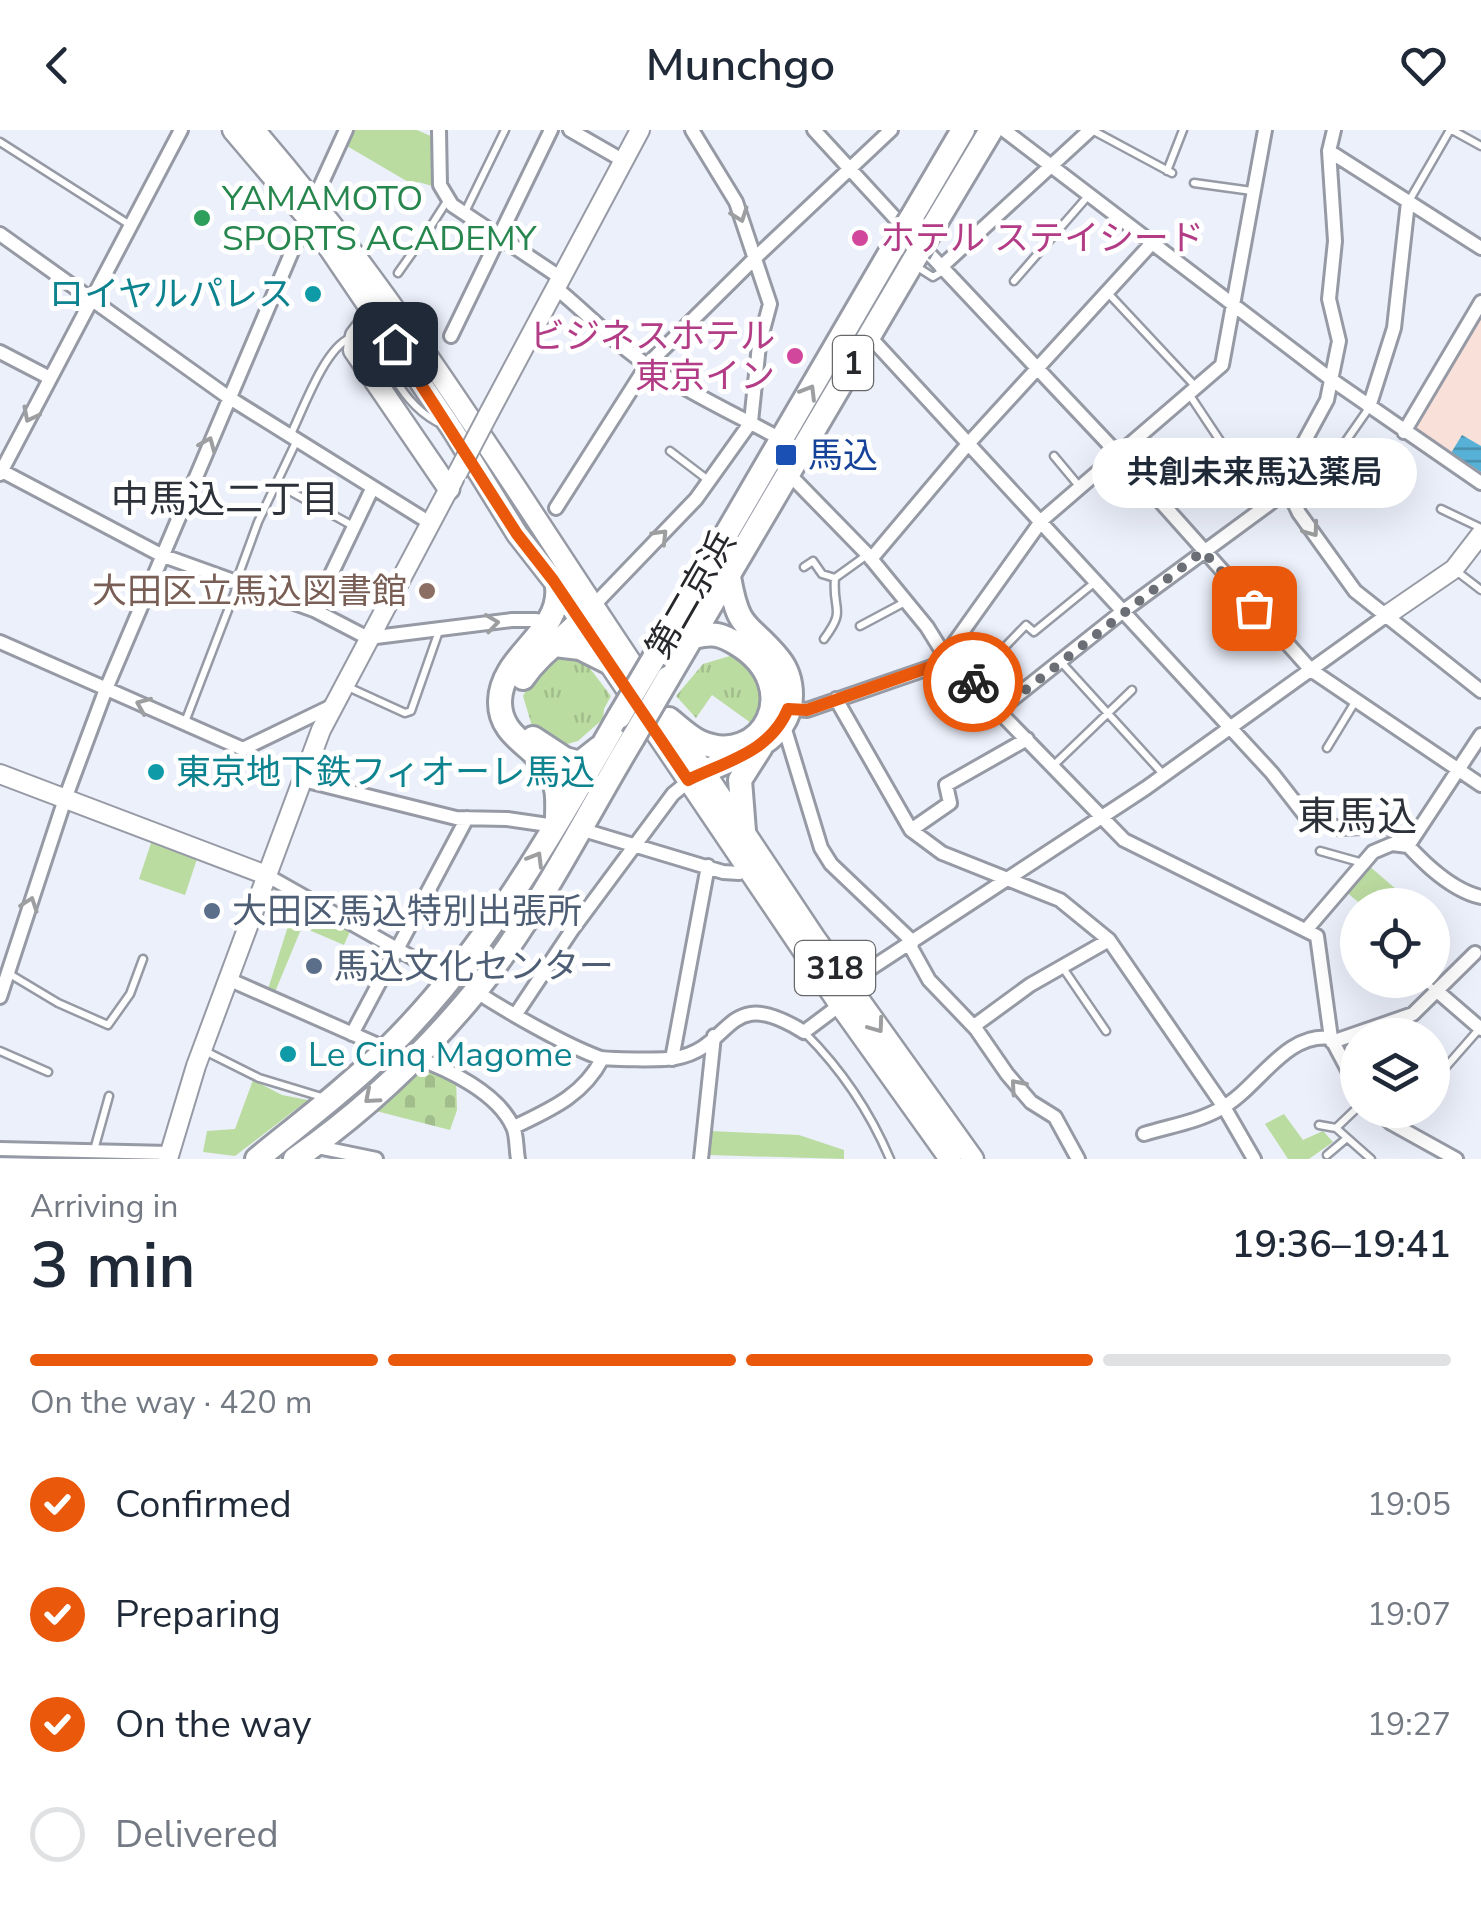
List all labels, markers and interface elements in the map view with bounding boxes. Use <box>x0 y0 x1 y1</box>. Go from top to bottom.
text: Munchgo <box>646 35 835 96</box>
icon: back <box>30 38 85 93</box>
icon: heart <box>1396 38 1451 93</box>
place label: YAMAMOTO SPORTS ACADEMY <box>221 175 538 262</box>
one-way arrow <box>728 205 749 222</box>
marker: YAMAMOTO SPORTS ACADEMY <box>191 207 213 229</box>
place label: ホテル ステイシード <box>880 215 1204 262</box>
marker: ホテル ステイシード <box>849 227 871 249</box>
place label: ロイヤルパレス <box>49 271 293 318</box>
marker: ロイヤルパレス <box>302 283 324 305</box>
pin <box>353 302 438 387</box>
place label: ビジネスホテル 東京イン <box>530 313 775 400</box>
icon: home <box>368 317 423 372</box>
road number: 1 <box>833 336 873 390</box>
marker: ビジネスホテル 東京イン <box>784 345 806 367</box>
one-way arrow <box>797 385 816 403</box>
one-way arrow <box>22 405 42 423</box>
place label: 馬込 <box>808 432 878 479</box>
one-way arrow <box>196 436 216 454</box>
callout: 共創未来馬込薬局 <box>1092 438 1416 508</box>
marker: 馬込 <box>773 442 799 468</box>
text: 共創未来馬込薬局 <box>1126 451 1383 494</box>
district label: 中馬込二丁目 <box>111 474 339 525</box>
one-way arrow <box>1300 519 1318 538</box>
street label: 第二京浜 <box>636 523 746 667</box>
one-way arrow <box>649 529 667 548</box>
pin <box>1212 566 1297 651</box>
place label: 大田区立馬込図書館 <box>92 568 407 615</box>
marker: 大田区立馬込図書館 <box>416 580 438 602</box>
icon: bag <box>1227 581 1282 636</box>
one-way arrow <box>484 613 500 634</box>
courier <box>923 632 1023 732</box>
icon: bike <box>946 655 1001 710</box>
one-way arrow <box>135 696 153 716</box>
place label: 東京地下鉄フィオーレ馬込 <box>176 749 595 796</box>
marker: 東京地下鉄フィオーレ馬込 <box>145 761 167 783</box>
district label: 東馬込 <box>1297 790 1417 844</box>
one-way arrow <box>524 852 543 870</box>
place label: 大田区馬込特別出張所 <box>232 888 582 935</box>
map controls <box>1340 888 1450 1128</box>
button: locate <box>1340 888 1450 998</box>
one-way arrow <box>18 896 38 913</box>
marker: 大田区馬込特別出張所 <box>201 900 223 922</box>
road number: 318 <box>795 941 875 995</box>
place label: 馬込文化センター <box>334 943 614 990</box>
marker: 馬込文化センター <box>303 955 325 977</box>
one-way arrow <box>865 1015 883 1033</box>
button: layers <box>1340 1018 1450 1128</box>
place label: Le Cinq Magome <box>308 1031 572 1078</box>
marker: Le Cinq Magome <box>277 1043 299 1065</box>
one-way arrow <box>1011 1079 1029 1098</box>
one-way arrow <box>364 1085 382 1103</box>
text: Arriving in <box>30 1185 178 1228</box>
text: 19:36–19:41 <box>1232 1219 1451 1270</box>
text: 3 min <box>30 1221 196 1310</box>
text: On the way · 420 m <box>30 1381 312 1424</box>
icon: check <box>30 1477 85 1532</box>
text: Confirmed <box>115 1479 292 1530</box>
text: 19:05 <box>1367 1483 1451 1526</box>
icon: check <box>30 1587 85 1642</box>
text: Preparing <box>115 1589 281 1640</box>
text: 19:07 <box>1367 1593 1451 1636</box>
icon: check <box>30 1697 85 1752</box>
text: On the way <box>115 1699 311 1750</box>
text: 19:27 <box>1367 1703 1451 1746</box>
text: Delivered <box>115 1809 279 1860</box>

